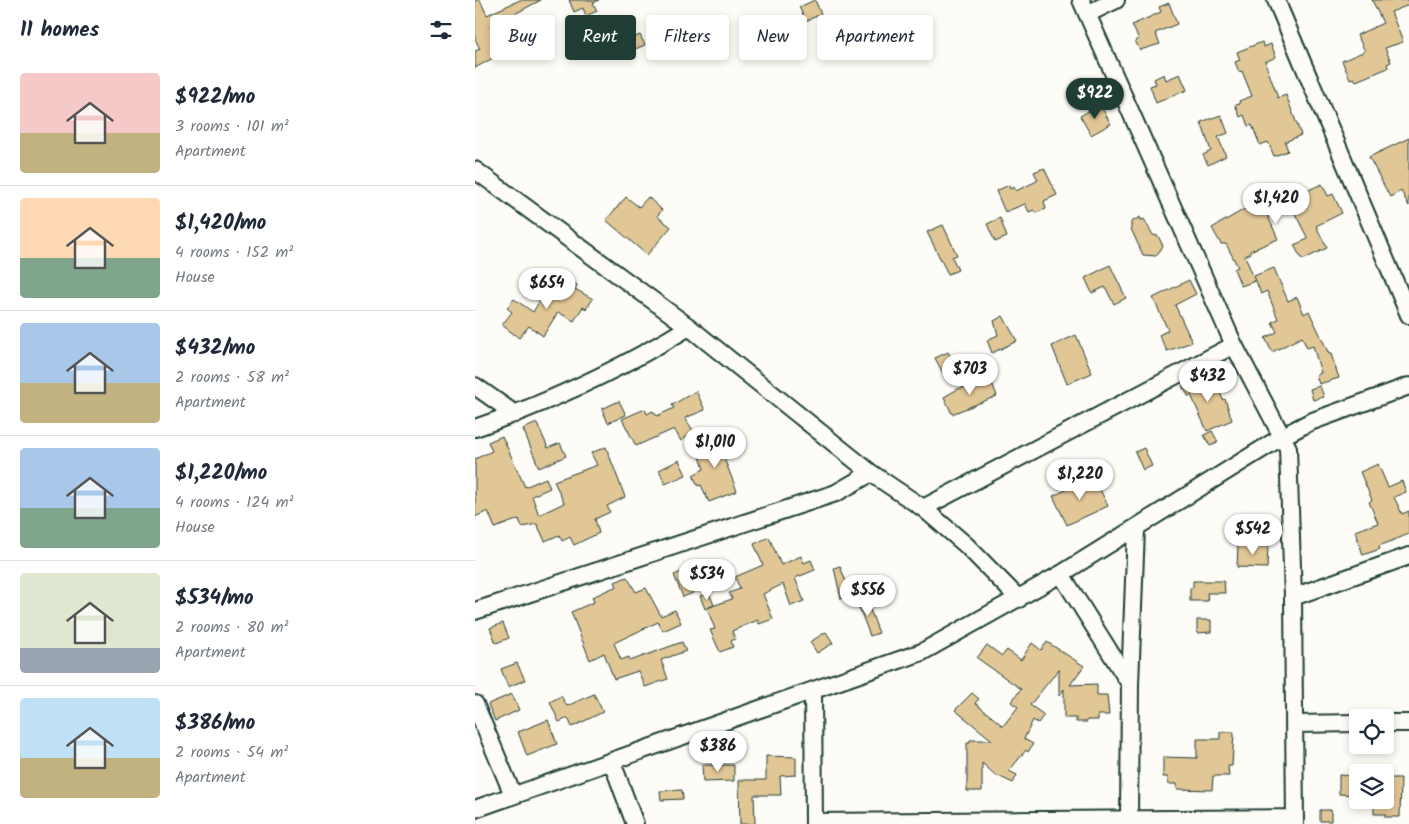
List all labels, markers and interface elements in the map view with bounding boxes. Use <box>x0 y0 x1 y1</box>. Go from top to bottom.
text: 11 homes <box>20 14 99 47</box>
chip: Buy <box>490 15 555 60</box>
chip: Rent <box>565 15 636 60</box>
chip: Filters <box>646 15 729 60</box>
chip: New <box>739 15 807 60</box>
chip: Apartment <box>817 15 933 60</box>
icon: filters <box>427 16 455 44</box>
pin: $922 <box>1065 78 1125 120</box>
text: $922/mo <box>175 81 255 114</box>
text: $922 <box>1077 81 1113 106</box>
icon: home <box>60 93 120 153</box>
text: 3 rooms · 101 m² <box>175 114 289 139</box>
text: Apartment <box>175 139 246 164</box>
pin: $1,420 <box>1235 182 1317 225</box>
text: $1,420 <box>1254 186 1298 211</box>
text: $1,420/mo <box>175 207 266 240</box>
icon: home <box>60 218 120 278</box>
text: 4 rooms · 152 m² <box>175 240 293 265</box>
text: House <box>175 265 215 290</box>
pin: $654 <box>517 268 577 310</box>
text: $654 <box>530 271 564 296</box>
text: $432/mo <box>175 332 255 365</box>
icon: home <box>60 343 120 403</box>
pin: $703 <box>940 354 1000 396</box>
text: $703 <box>953 357 987 382</box>
pin: $432 <box>1178 360 1238 403</box>
text: $432 <box>1190 364 1226 389</box>
text: 2 rooms · 58 m² <box>175 365 289 390</box>
text: Apartment <box>175 390 246 415</box>
pin: $1,010 <box>674 426 756 469</box>
text: $1,010 <box>695 430 735 455</box>
text: $1,220/mo <box>175 457 267 490</box>
pin: $1,220 <box>1039 458 1121 501</box>
text: $1,220 <box>1057 462 1103 487</box>
icon: home <box>60 468 120 528</box>
text: 4 rooms · 124 m² <box>175 490 293 515</box>
pin: $542 <box>1223 514 1283 556</box>
text: House <box>175 515 215 540</box>
text: $542 <box>1235 517 1271 542</box>
pin: $534 <box>677 558 737 601</box>
text: $534 <box>689 562 725 587</box>
pin: $556 <box>838 574 898 617</box>
text: $556 <box>851 578 885 603</box>
text: $534/mo <box>175 582 254 615</box>
icon: home <box>60 593 120 653</box>
text: 2 rooms · 80 m² <box>175 615 288 640</box>
text: Apartment <box>175 640 246 665</box>
text: $386/mo <box>175 707 255 740</box>
map controls <box>1349 709 1394 809</box>
button: locate <box>1349 709 1394 754</box>
icon: home <box>60 718 120 778</box>
pin: $386 <box>688 730 748 773</box>
text: $386 <box>700 734 736 759</box>
text: 2 rooms · 54 m² <box>175 740 288 765</box>
button: layers <box>1349 764 1394 809</box>
text: Apartment <box>175 765 246 790</box>

